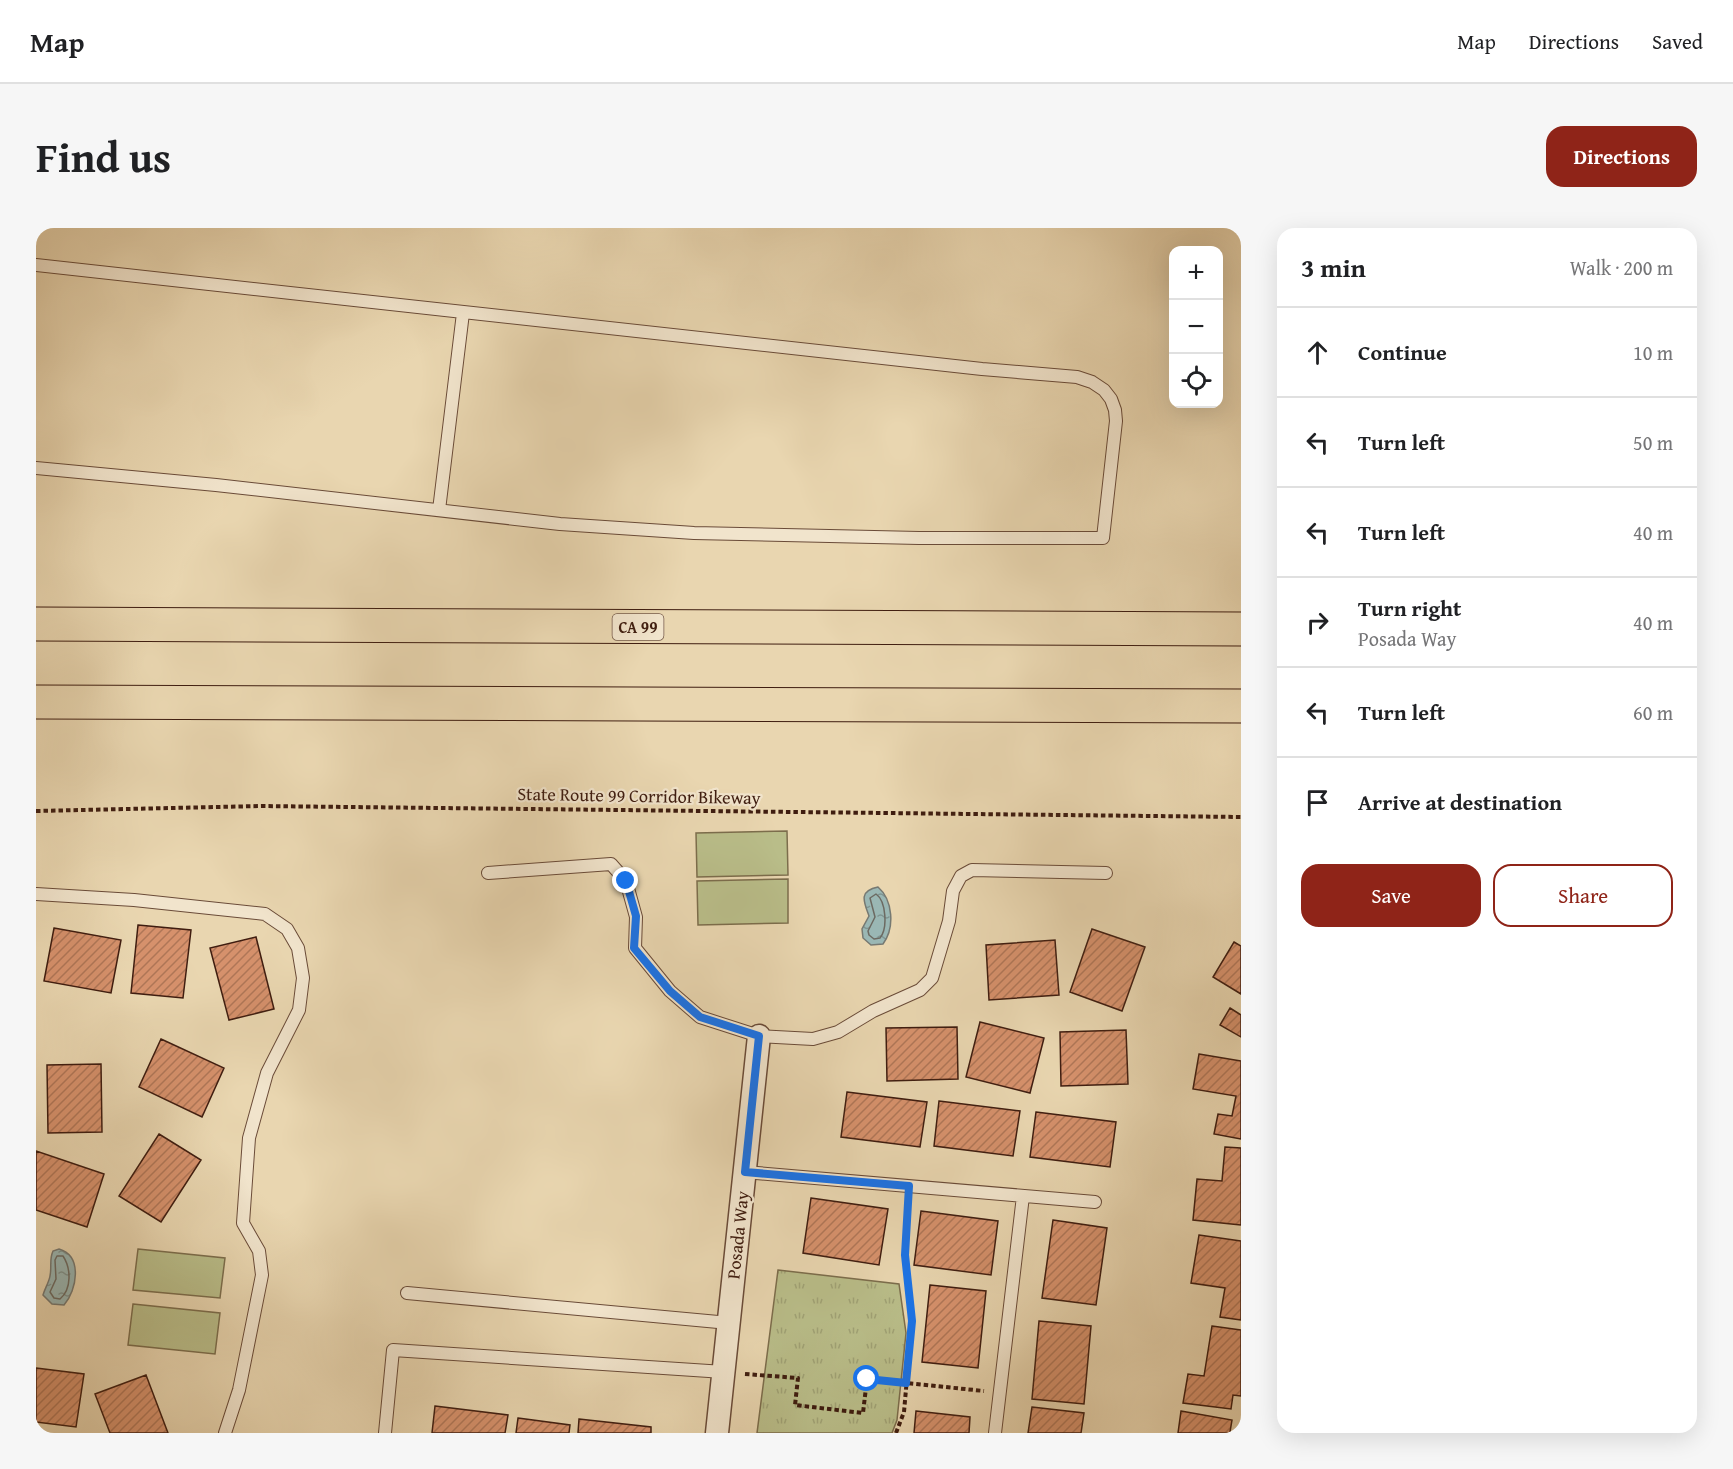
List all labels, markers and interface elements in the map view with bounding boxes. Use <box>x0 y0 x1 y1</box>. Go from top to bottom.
text: Map <box>30 21 84 62</box>
text: Map <box>1457 26 1496 57</box>
text: Directions <box>1529 26 1619 57</box>
text: Saved <box>1652 26 1703 57</box>
text: Find us <box>36 126 171 187</box>
button: Directions <box>1546 126 1697 187</box>
map controls <box>1169 246 1223 408</box>
button: + <box>1169 246 1223 300</box>
text: 3 min <box>1301 248 1366 287</box>
text: Walk · 200 m <box>1570 253 1673 282</box>
button: − <box>1169 300 1223 354</box>
icon: ahead <box>1301 336 1334 369</box>
text: Continue <box>1358 336 1447 368</box>
text: 10 m <box>1633 338 1673 367</box>
button: locate <box>1169 354 1223 408</box>
icon: left <box>1301 426 1334 459</box>
text: Turn left <box>1358 426 1445 458</box>
text: 50 m <box>1633 428 1673 457</box>
icon: left <box>1301 516 1334 549</box>
text: Turn left <box>1358 516 1445 548</box>
text: 40 m <box>1633 518 1673 547</box>
text: Turn right <box>1358 592 1461 624</box>
icon: right <box>1301 606 1334 639</box>
text: 40 m <box>1633 608 1673 637</box>
road number: CA 99 <box>612 614 664 640</box>
text: Posada Way <box>1358 624 1457 653</box>
icon: left <box>1301 696 1334 729</box>
text: Turn left <box>1358 696 1445 728</box>
text: 60 m <box>1633 698 1673 727</box>
street label: State Route 99 Corridor Bikeway <box>517 780 761 811</box>
icon: arrive <box>1301 786 1334 819</box>
text: Arrive at destination <box>1358 786 1562 818</box>
button: Save <box>1301 864 1481 927</box>
button: Share <box>1493 864 1673 927</box>
route end <box>612 867 638 893</box>
street label: Posada Way <box>719 1189 756 1280</box>
route start <box>853 1365 879 1391</box>

